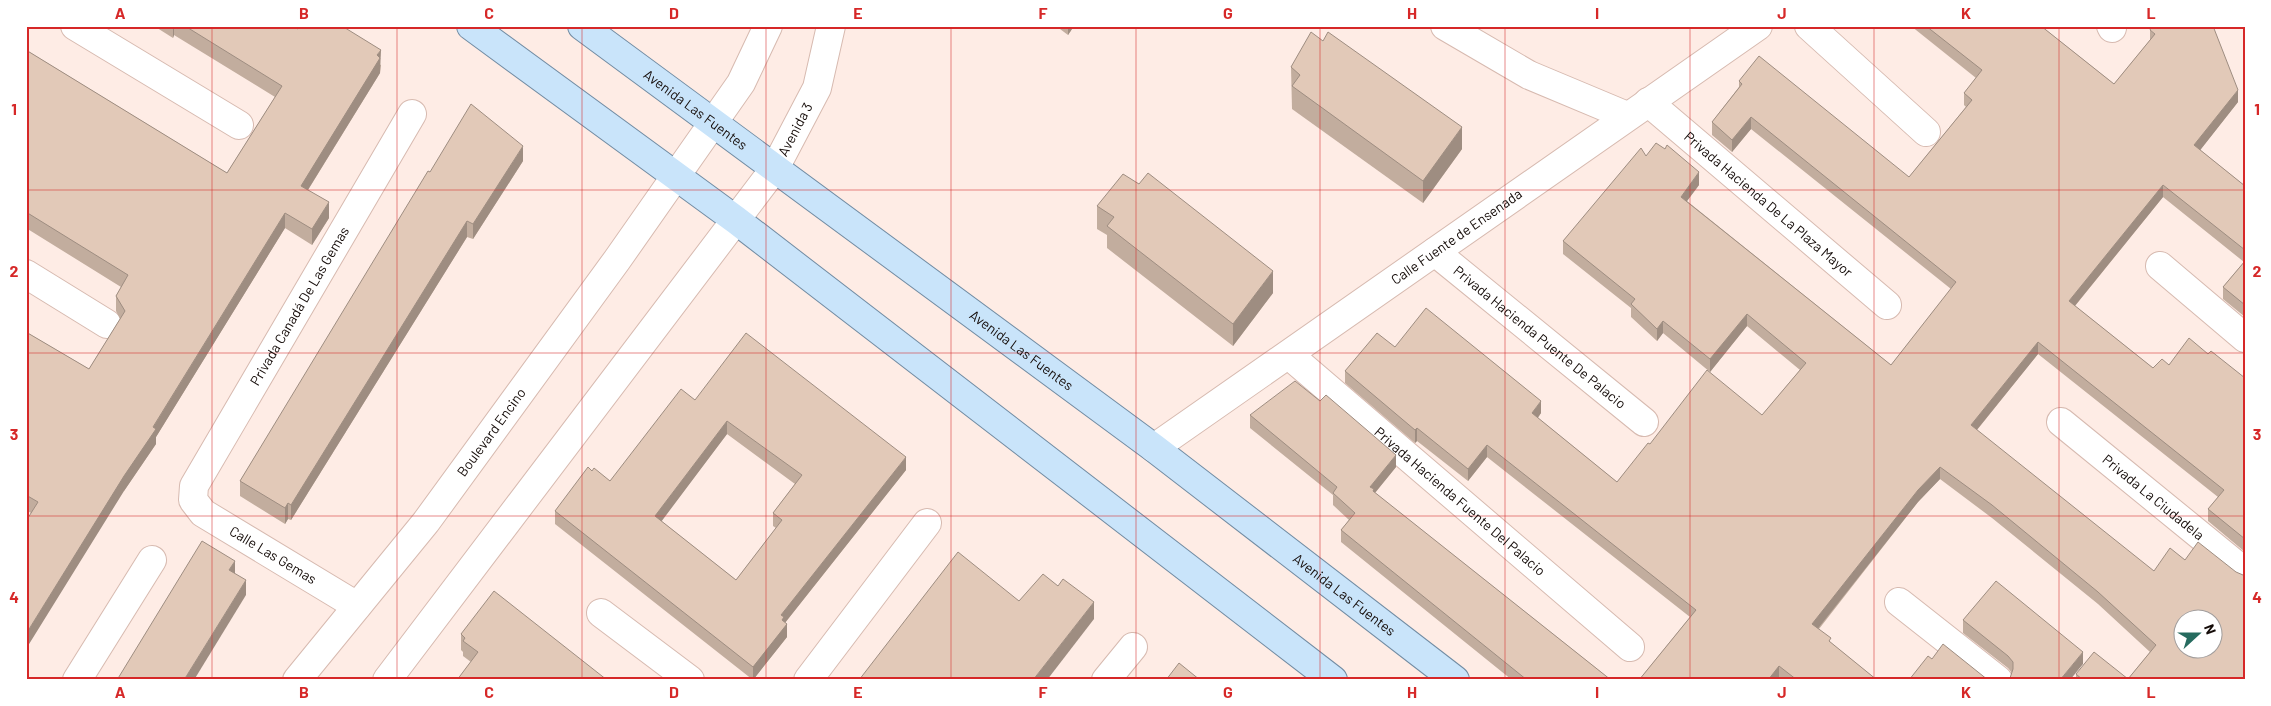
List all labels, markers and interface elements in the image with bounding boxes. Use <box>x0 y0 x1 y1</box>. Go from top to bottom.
text: A <box>115 3 126 22</box>
text: B <box>299 3 309 22</box>
text: C <box>484 3 494 22</box>
text: D <box>669 3 679 22</box>
text: E <box>853 3 863 22</box>
text: F <box>1039 3 1048 22</box>
text: G <box>1223 3 1233 22</box>
text: H <box>1407 3 1417 22</box>
text: I <box>1595 3 1599 22</box>
text: J <box>1777 3 1787 22</box>
text: K <box>1961 3 1971 22</box>
text: L <box>2146 3 2156 22</box>
street label: Avenida Las Fuentes <box>641 65 751 153</box>
text: 1 <box>11 99 17 118</box>
text: 1 <box>2254 99 2260 118</box>
street label: Avenida 3 <box>774 100 816 159</box>
street label: Privada Hacienda De La Plaza Mayor <box>1681 128 1856 280</box>
street label: Calle Fuente de Ensenada <box>1388 185 1525 288</box>
street label: Privada Canadá De Las Gemas <box>246 223 352 388</box>
text: 2 <box>10 261 19 280</box>
text: 2 <box>2253 261 2262 280</box>
street label: Privada Hacienda Puente De Palacio <box>1450 262 1630 412</box>
street label: Avenida Las Fuentes <box>966 306 1077 394</box>
street label: Boulevard Encino <box>453 384 529 480</box>
street label: Privada Hacienda Fuente Del Palacio <box>1371 423 1549 579</box>
text: 3 <box>10 424 18 443</box>
text: 3 <box>2253 424 2261 443</box>
street label: Privada La Ciudadela <box>2099 450 2208 543</box>
street label: Calle Las Gemas <box>227 522 320 587</box>
street label: Avenida Las Fuentes <box>1290 549 1399 639</box>
text: 4 <box>9 587 19 606</box>
text: 4 <box>2252 587 2262 606</box>
north arrow <box>2174 608 2224 658</box>
text: N <box>2201 622 2220 637</box>
text: A <box>115 682 126 701</box>
text: B <box>299 682 309 701</box>
text: C <box>484 682 494 701</box>
text: D <box>669 682 679 701</box>
text: E <box>853 682 863 701</box>
text: F <box>1039 682 1048 701</box>
text: G <box>1223 682 1233 701</box>
text: H <box>1407 682 1417 701</box>
text: I <box>1595 682 1599 701</box>
text: J <box>1777 682 1787 701</box>
text: K <box>1961 682 1971 701</box>
text: L <box>2146 682 2156 701</box>

